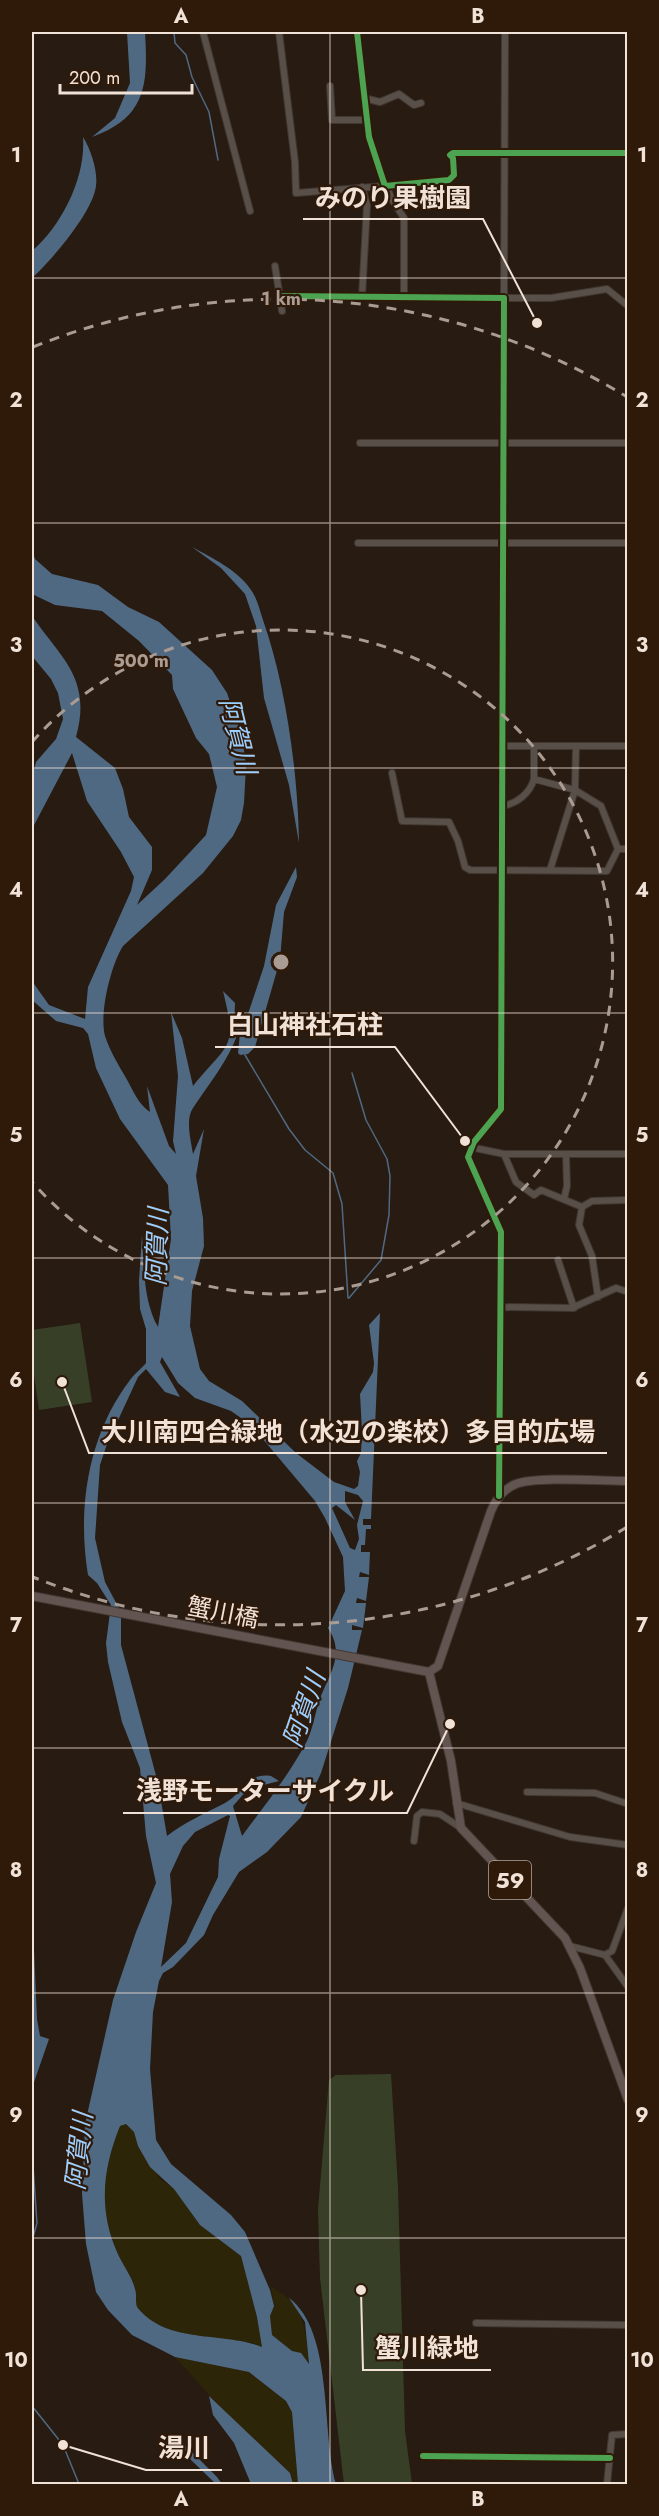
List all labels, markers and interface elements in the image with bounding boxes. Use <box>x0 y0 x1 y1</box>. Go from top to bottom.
text: A <box>173 2 189 31</box>
text: B <box>471 2 485 31</box>
scale bar <box>60 57 192 95</box>
text: 200 m <box>69 65 120 91</box>
text: 1 <box>11 141 21 170</box>
text: 1 <box>637 141 647 170</box>
callout: みのり果樹園 <box>303 175 483 219</box>
text: みのり果樹園 <box>315 179 471 217</box>
text: 1 km <box>261 286 301 312</box>
text: 2 <box>9 386 23 415</box>
text: 2 <box>635 386 649 415</box>
text: 3 <box>10 631 22 660</box>
text: 3 <box>636 631 648 660</box>
text: 500 m <box>113 648 169 674</box>
water label: 阿賀川 <box>210 694 267 781</box>
text: 4 <box>9 876 23 905</box>
text: 4 <box>635 876 649 905</box>
centre of rings <box>271 952 291 972</box>
callout: 白山神社石柱 <box>215 1003 395 1047</box>
text: 白山神社石柱 <box>227 1006 383 1044</box>
text: 5 <box>10 1121 23 1150</box>
text: 5 <box>636 1121 649 1150</box>
water label: 阿賀川 <box>137 1204 177 1287</box>
text: 6 <box>9 1366 23 1395</box>
text: 6 <box>635 1366 649 1395</box>
callout: 大川南四合緑地（水辺の楽校）多目的広場 <box>89 1409 607 1453</box>
text: 大川南四合緑地（水辺の楽校）多目的広場 <box>101 1413 595 1451</box>
street label: 蟹川橋 <box>184 1588 262 1636</box>
text: 7 <box>10 1611 23 1640</box>
text: 7 <box>636 1611 649 1640</box>
water label: 阿賀川 <box>273 1663 336 1752</box>
callout: 浅野モーターサイクル <box>123 1769 407 1813</box>
text: 浅野モーターサイクル <box>136 1772 394 1810</box>
text: 8 <box>10 1856 22 1885</box>
text: 8 <box>636 1856 648 1885</box>
road number: 59 <box>489 1861 531 1899</box>
text: 9 <box>9 2101 23 2130</box>
text: 9 <box>635 2101 649 2130</box>
water label: 阿賀川 <box>56 2107 102 2192</box>
callout: 蟹川緑地 <box>363 2326 491 2370</box>
text: 蟹川緑地 <box>375 2329 479 2367</box>
text: 10 <box>4 2346 28 2375</box>
text: 10 <box>630 2346 654 2375</box>
callout: 湯川 <box>146 2426 222 2470</box>
text: 湯川 <box>158 2429 210 2467</box>
text: A <box>173 2485 189 2514</box>
text: B <box>471 2485 485 2514</box>

